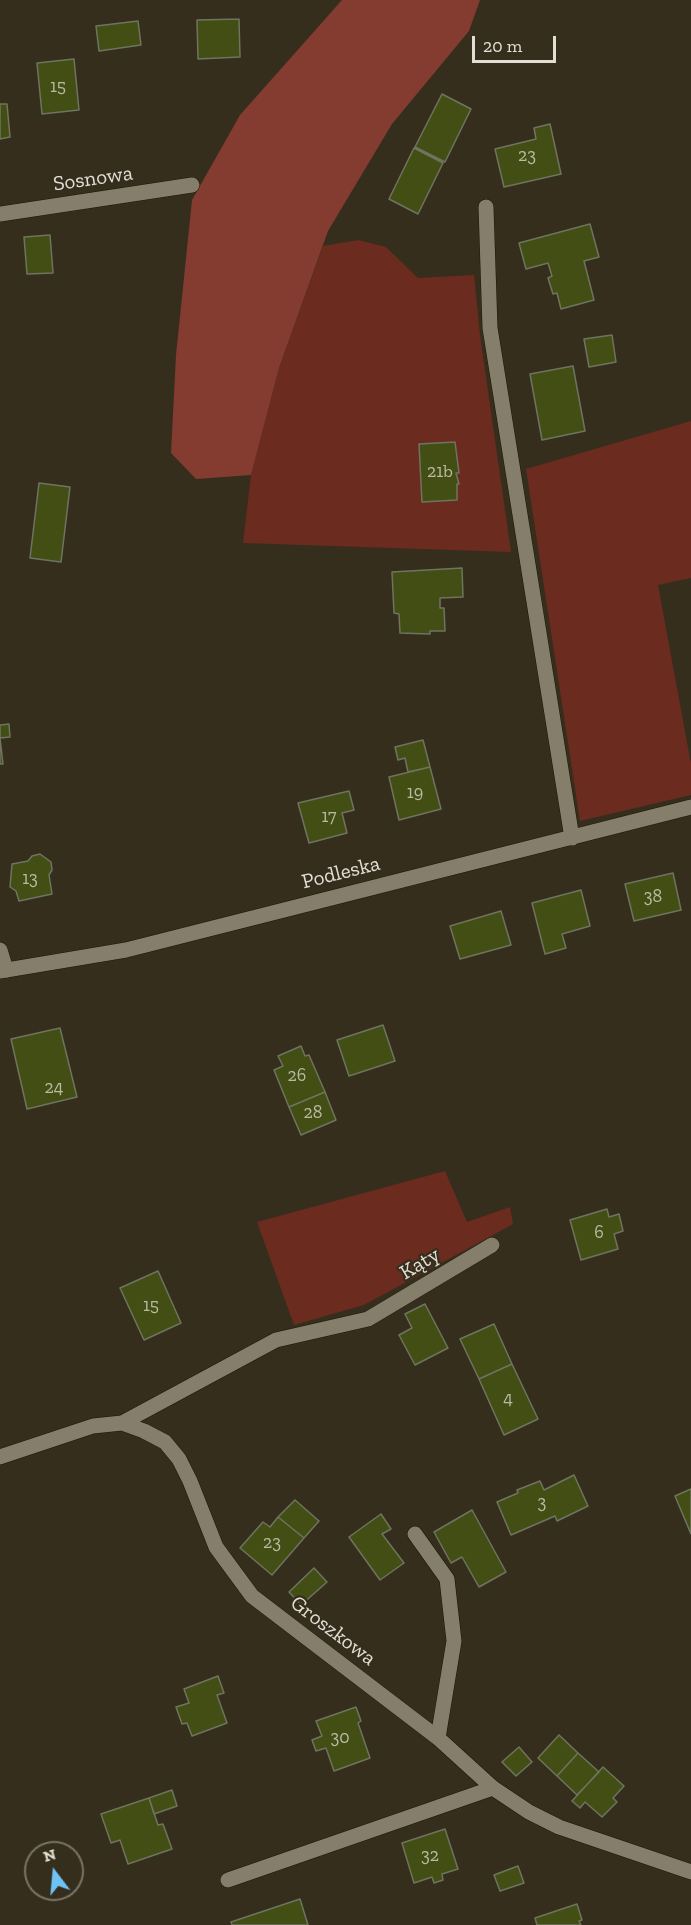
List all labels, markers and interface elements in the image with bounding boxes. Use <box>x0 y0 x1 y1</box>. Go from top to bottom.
scale bar <box>475 24 559 62</box>
text: 20 m <box>483 35 522 57</box>
house number: 15 <box>50 76 66 98</box>
house number: 23 <box>518 145 536 167</box>
street label: Sosnowa <box>52 161 134 197</box>
house number: 21b <box>427 461 453 483</box>
house number: 19 <box>407 782 423 804</box>
house number: 17 <box>321 806 337 828</box>
street label: Podleska <box>299 851 383 895</box>
house number: 13 <box>22 868 38 890</box>
house number: 38 <box>644 886 662 908</box>
house number: 26 <box>288 1065 306 1087</box>
house number: 24 <box>45 1077 63 1099</box>
house number: 28 <box>304 1102 322 1124</box>
house number: 6 <box>594 1222 604 1244</box>
street label: Kąty <box>395 1242 445 1286</box>
house number: 15 <box>143 1295 159 1317</box>
house number: 4 <box>503 1388 513 1410</box>
house number: 3 <box>538 1492 546 1514</box>
house number: 23 <box>263 1532 281 1554</box>
street label: Groszkowa <box>285 1591 381 1671</box>
house number: 30 <box>330 1727 350 1749</box>
north arrow <box>24 1841 84 1901</box>
text: N <box>41 1844 58 1866</box>
house number: 32 <box>421 1845 439 1867</box>

